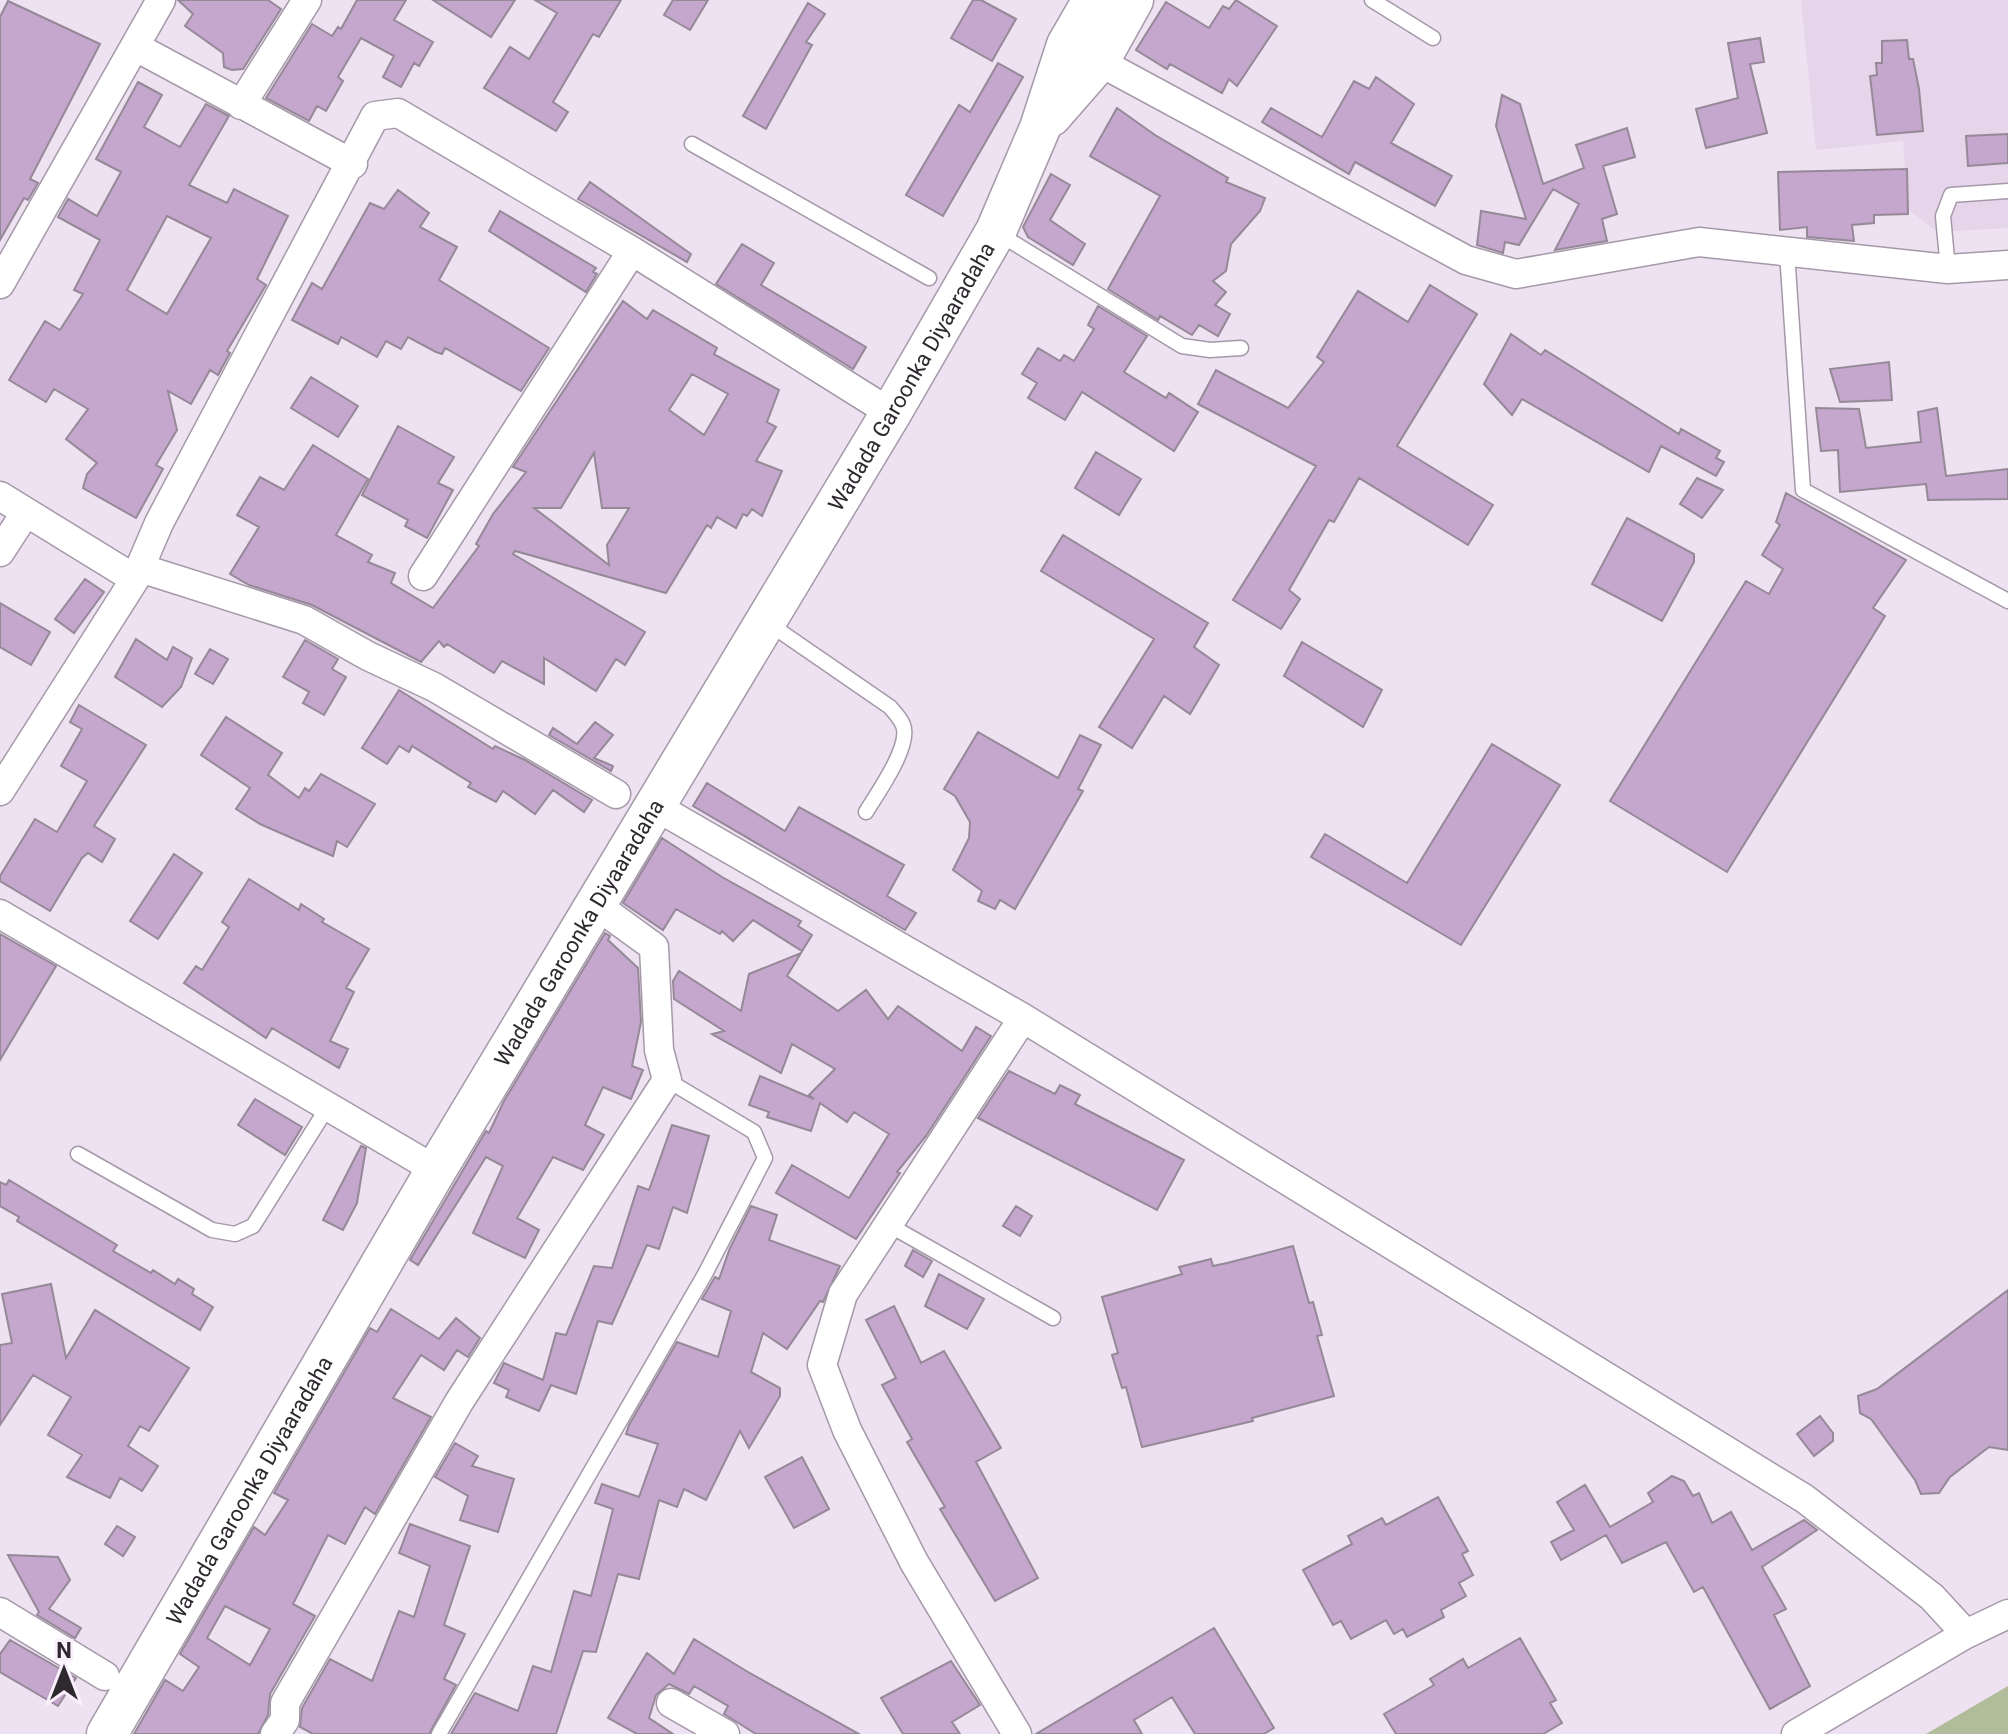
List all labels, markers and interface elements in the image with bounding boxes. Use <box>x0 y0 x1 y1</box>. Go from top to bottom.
street label: Wadada Garoonka Diyaaradaha <box>823 238 999 515</box>
street label: Wadada Garoonka Diyaaradaha <box>489 795 668 1071</box>
street label: Wadada Garoonka Diyaaradaha <box>161 1352 337 1629</box>
north arrow <box>24 1630 104 1710</box>
text: N <box>56 1638 72 1663</box>

